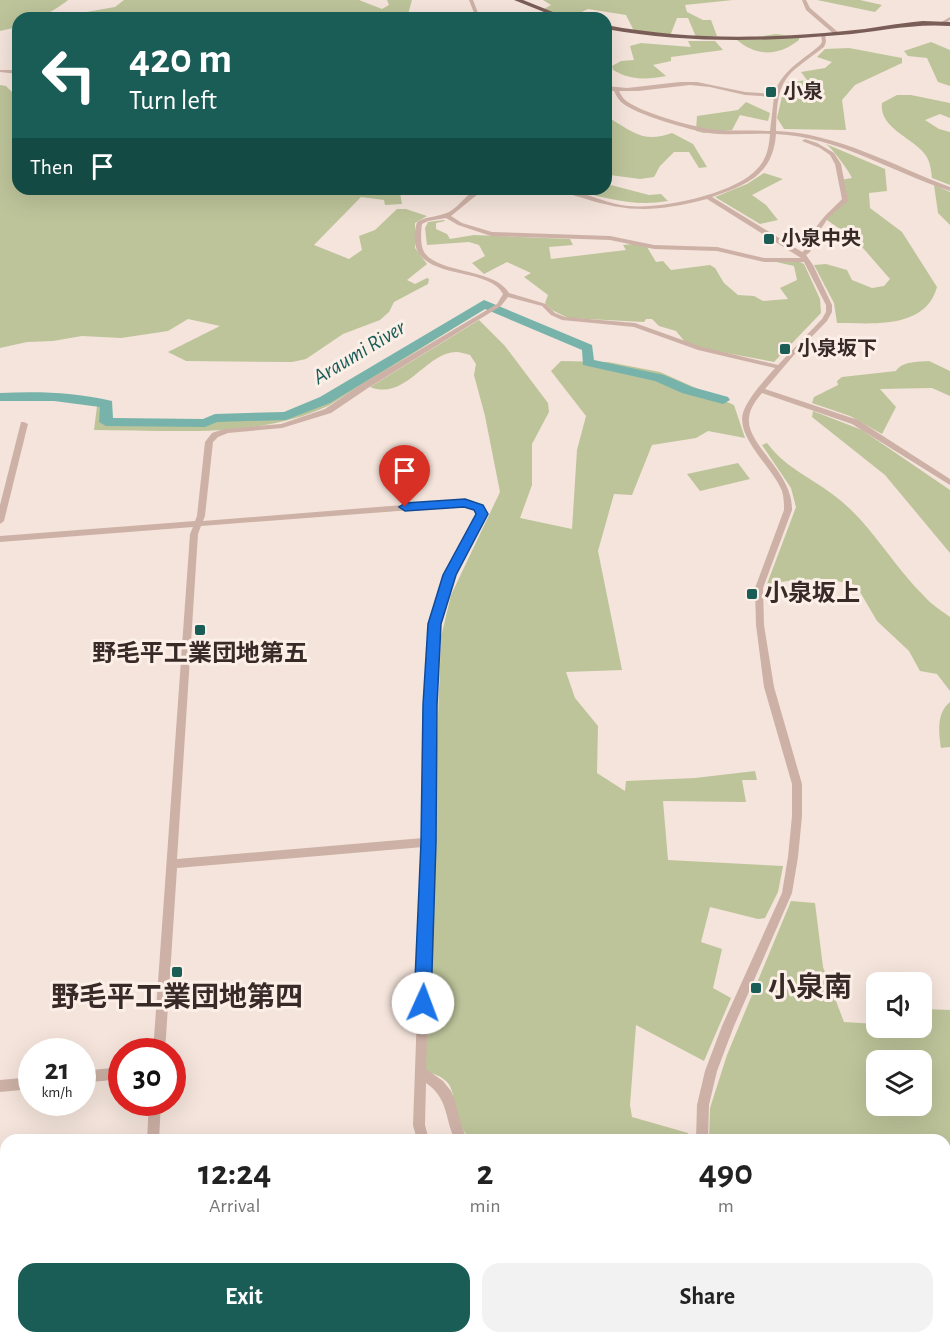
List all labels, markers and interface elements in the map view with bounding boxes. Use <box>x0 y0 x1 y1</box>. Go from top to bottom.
icon: left <box>30 36 108 114</box>
text: 420 m <box>129 38 232 80</box>
place label: 小泉 <box>783 81 823 102</box>
marker: 小泉 <box>764 85 778 99</box>
text: Turn left <box>129 87 217 114</box>
icon: arrive <box>86 150 119 183</box>
text: Then <box>30 156 74 178</box>
place label: 小泉中央 <box>781 228 861 249</box>
marker: 小泉中央 <box>762 232 776 246</box>
water label: Araumi River <box>308 315 410 389</box>
place label: 小泉坂下 <box>797 338 877 359</box>
marker: 小泉坂下 <box>778 342 792 356</box>
pin <box>379 445 430 507</box>
icon: arrive <box>388 454 421 487</box>
place label: 小泉坂上 <box>764 580 860 606</box>
marker: 小泉坂上 <box>745 587 759 601</box>
marker: 野毛平工業団地第五 <box>193 623 207 637</box>
place label: 野毛平工業団地第五 <box>92 640 308 666</box>
marker: 野毛平工業団地第四 <box>170 965 184 979</box>
position arrow <box>391 971 455 1035</box>
place label: 小泉南 <box>768 971 852 1002</box>
map controls <box>866 972 932 1116</box>
button: sound <box>866 972 932 1038</box>
place label: 野毛平工業団地第四 <box>51 981 303 1012</box>
marker: 小泉南 <box>749 981 763 995</box>
speed limit sign: 30 <box>108 1038 186 1116</box>
button: layers <box>866 1050 932 1116</box>
text: 21 <box>45 1055 69 1085</box>
text: km/h <box>42 1085 72 1100</box>
text: 12:24 <box>198 1155 271 1191</box>
text: 2 <box>476 1155 493 1191</box>
text: 490 <box>699 1155 753 1191</box>
text: Arrival <box>209 1196 260 1216</box>
text: min <box>469 1196 501 1216</box>
text: m <box>718 1196 734 1216</box>
button: Exit <box>18 1263 470 1332</box>
button: Share <box>482 1263 933 1332</box>

